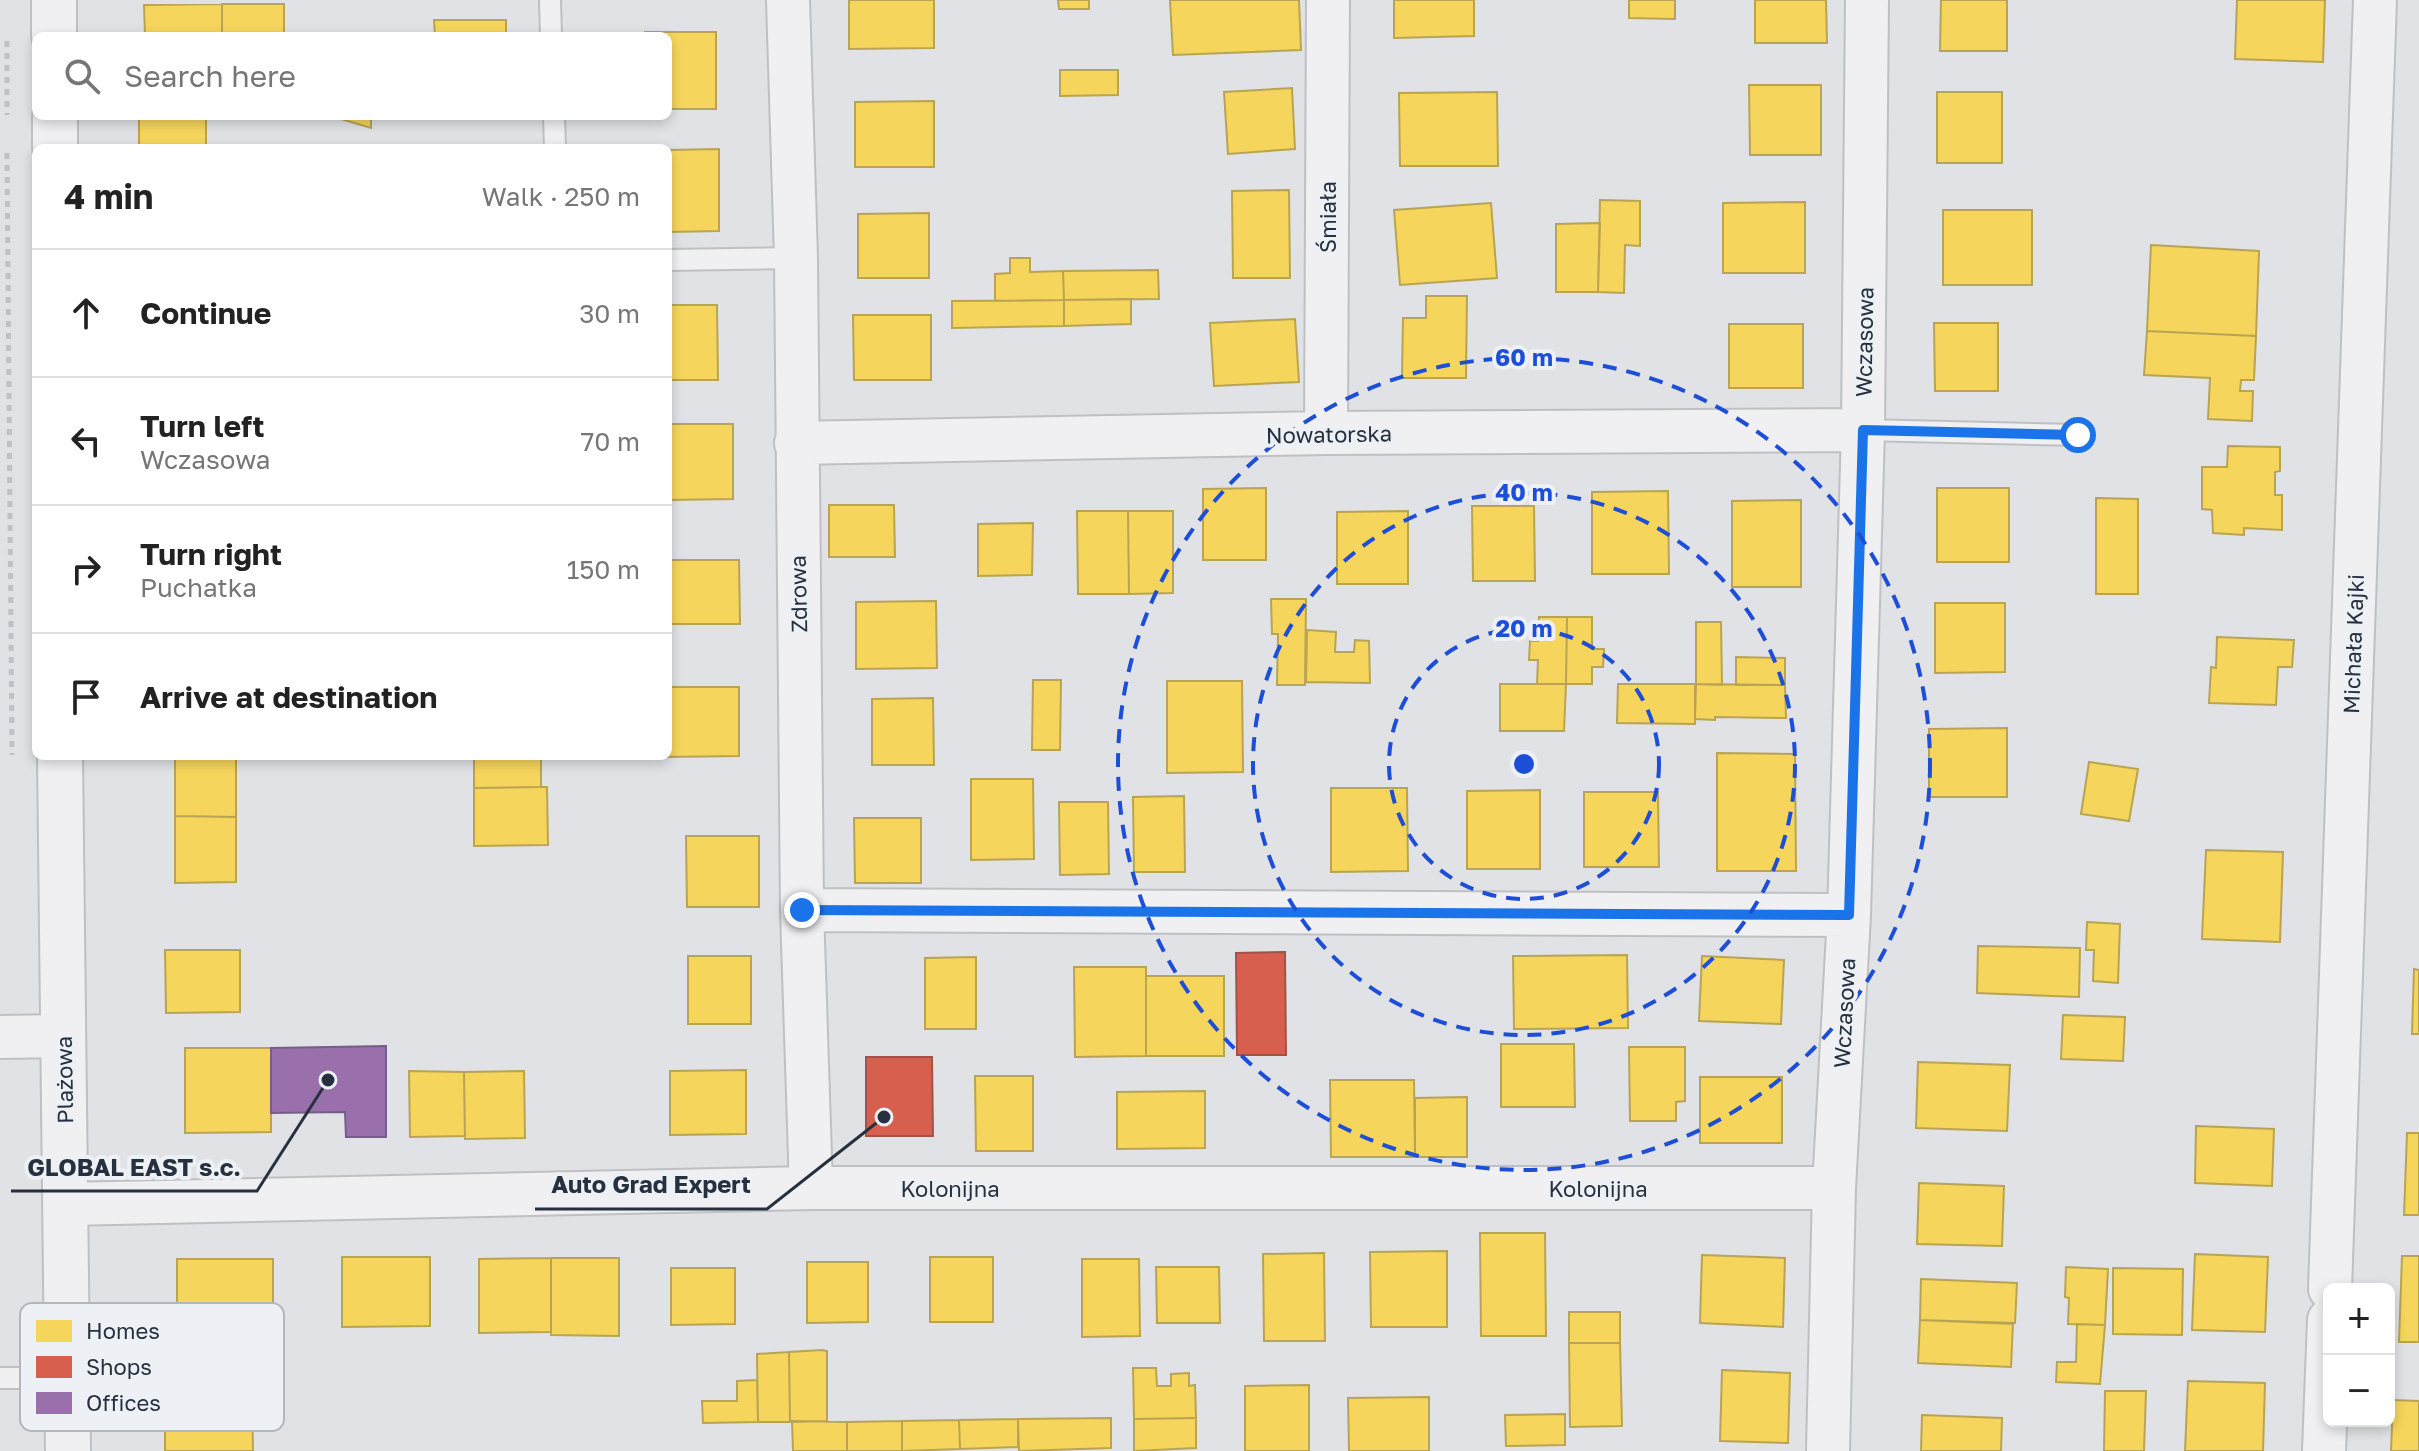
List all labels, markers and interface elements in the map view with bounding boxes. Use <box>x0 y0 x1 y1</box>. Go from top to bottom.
search box <box>32 32 672 120</box>
icon: search <box>60 54 104 98</box>
text: Search here <box>124 58 296 94</box>
text: 4 min <box>64 176 153 216</box>
text: Walk · 250 m <box>482 181 640 212</box>
street label: Śmiała <box>1314 181 1341 253</box>
street label: Wczasowa <box>1850 287 1878 397</box>
icon: ahead <box>64 291 108 335</box>
text: Continue <box>140 295 271 331</box>
text: 30 m <box>579 298 640 329</box>
text: 60 m <box>1495 342 1553 371</box>
text: Turn left <box>140 408 265 444</box>
route start <box>2060 417 2096 453</box>
icon: left <box>64 419 108 463</box>
street label: Nowatorska <box>1266 419 1392 449</box>
text: 70 m <box>581 426 640 457</box>
text: Wczasowa <box>140 444 270 475</box>
text: 40 m <box>1495 477 1553 506</box>
text: Turn right <box>140 536 282 572</box>
icon: right <box>64 547 108 591</box>
text: 150 m <box>567 554 640 585</box>
street label: Zdrowa <box>784 555 812 633</box>
text: Puchatka <box>140 572 257 603</box>
street label: Michała Kajki <box>2337 574 2369 714</box>
text: 20 m <box>1495 613 1553 642</box>
icon: arrive <box>64 675 108 719</box>
text: Arrive at destination <box>140 679 437 715</box>
centre of rings <box>1510 750 1538 778</box>
route end <box>784 892 820 928</box>
street label: Wczasowa <box>1828 957 1860 1069</box>
street label: Plażowa <box>50 1036 78 1124</box>
callout: GLOBAL EAST s.c. <box>11 1143 257 1191</box>
text: GLOBAL EAST s.c. <box>27 1152 241 1181</box>
callout: Auto Grad Expert <box>535 1161 767 1209</box>
text: Auto Grad Expert <box>551 1169 751 1198</box>
street label: Kolonijna <box>900 1175 1000 1202</box>
street label: Kolonijna <box>1548 1175 1648 1202</box>
map controls <box>2323 1283 2395 1427</box>
button: + <box>2323 1283 2395 1355</box>
legend <box>20 1303 284 1431</box>
text: Homes <box>86 1317 160 1344</box>
text: Shops <box>86 1353 152 1380</box>
button: − <box>2323 1355 2395 1427</box>
text: Offices <box>86 1389 161 1416</box>

